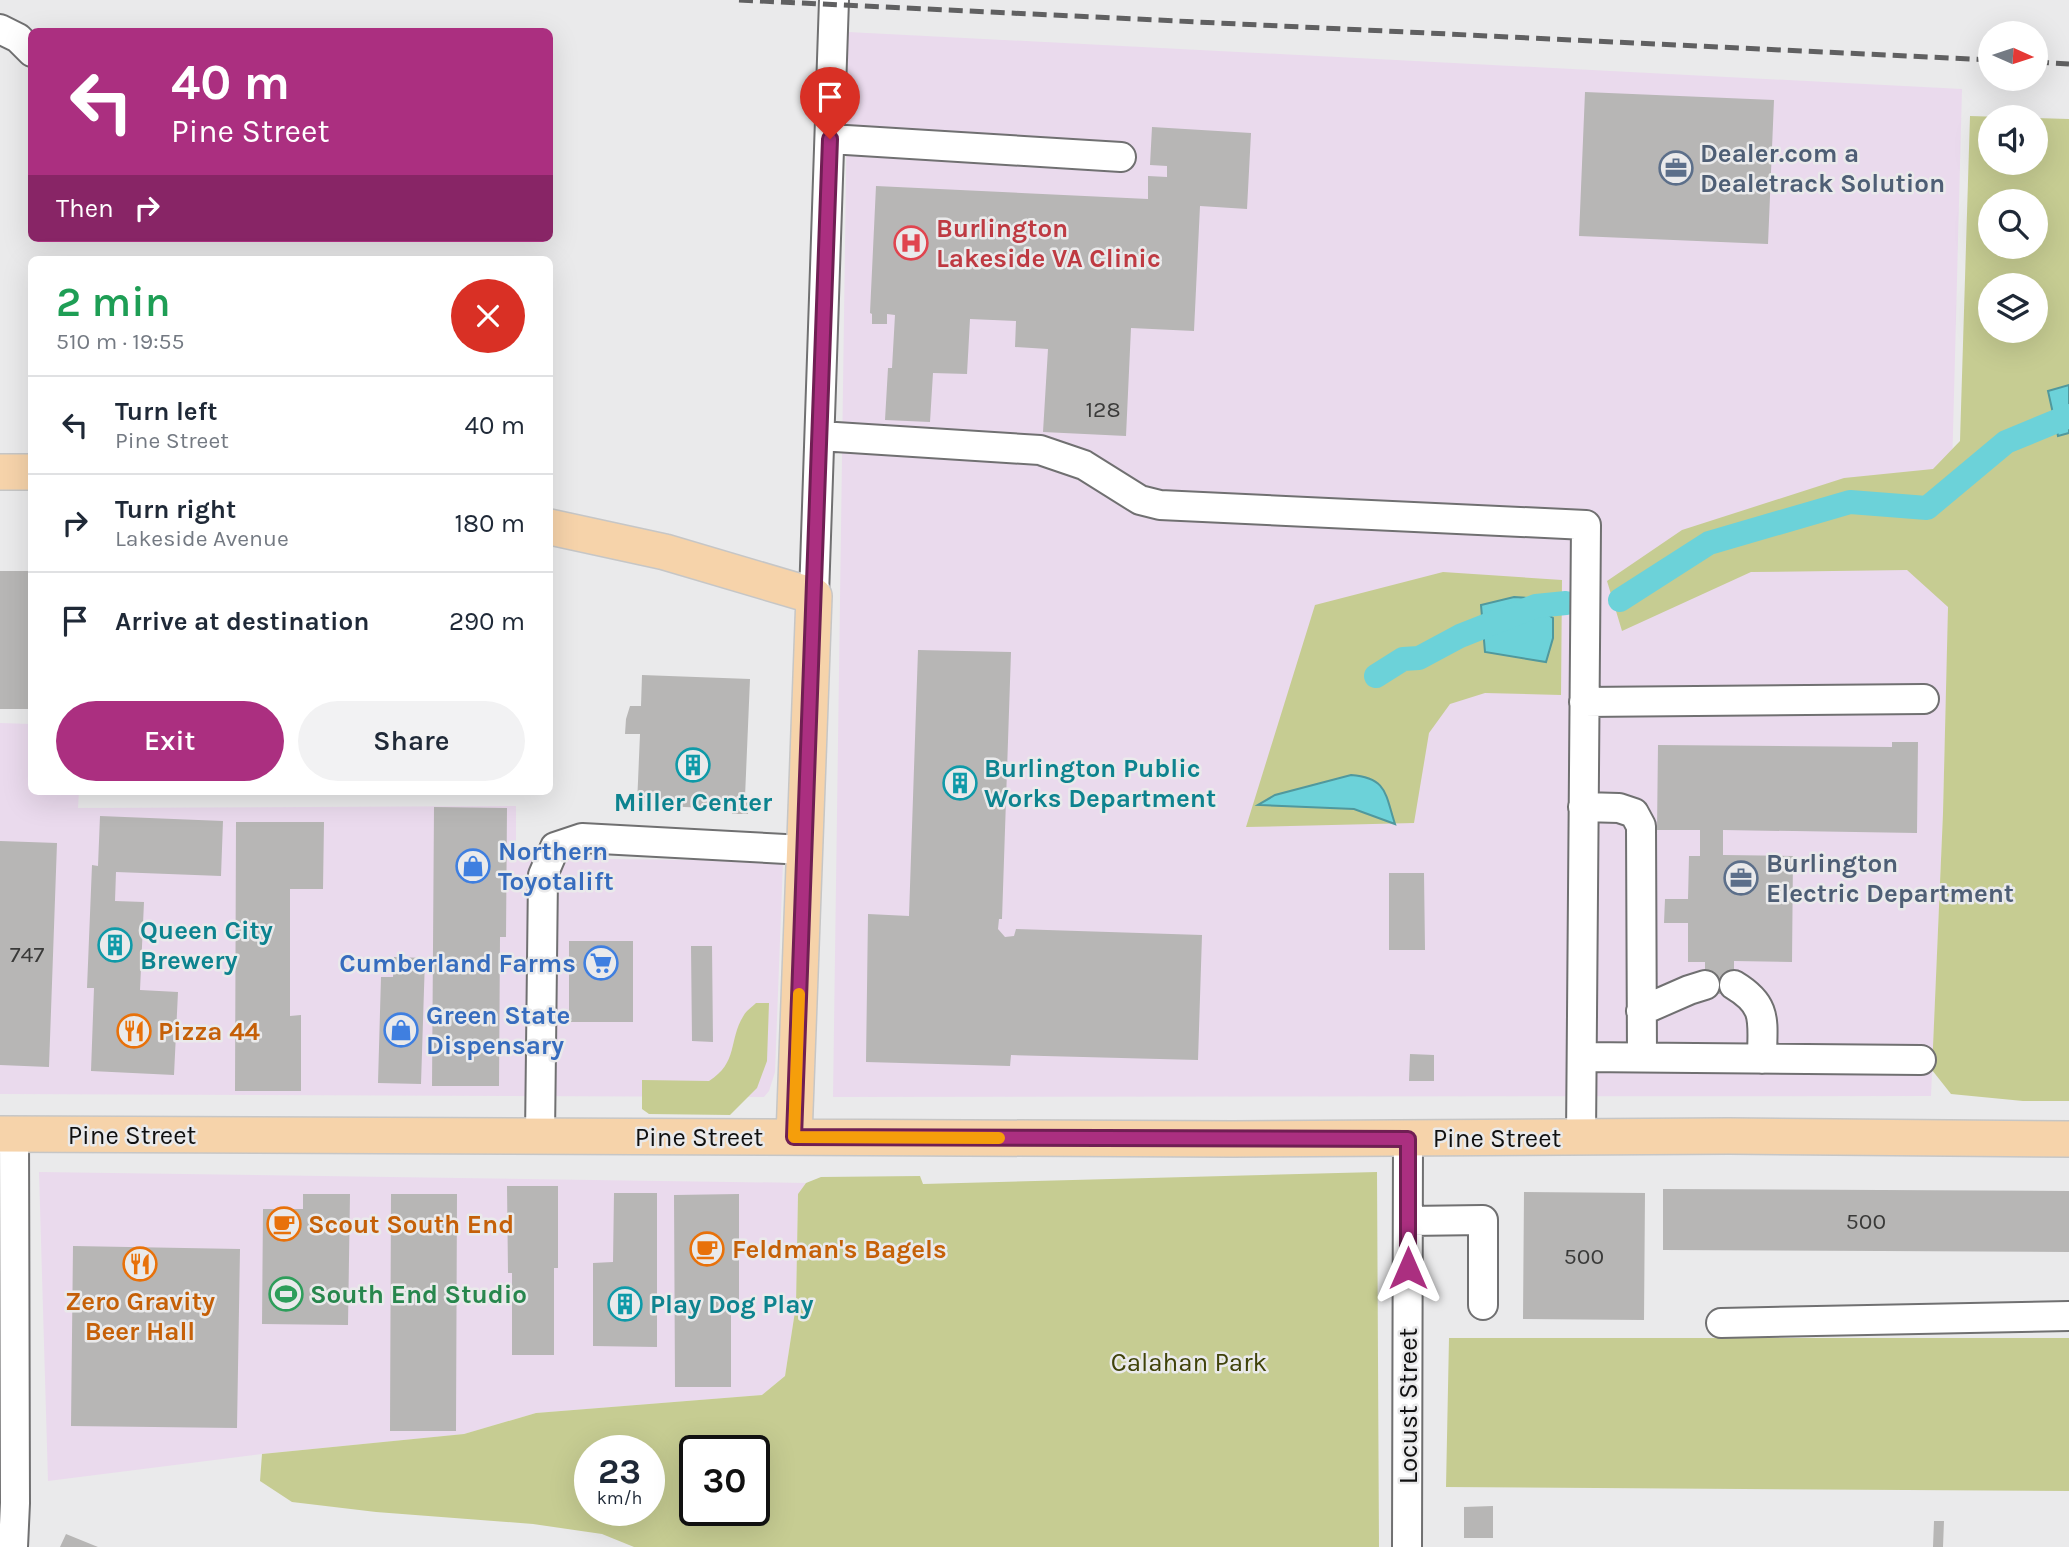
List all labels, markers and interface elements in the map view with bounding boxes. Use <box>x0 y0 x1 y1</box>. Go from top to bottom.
north arrow <box>1978 21 2048 91</box>
map controls <box>1978 21 2048 343</box>
text: 40 m <box>171 54 290 111</box>
icon: left <box>56 56 147 147</box>
pin <box>800 67 860 139</box>
icon: arrive <box>811 78 849 116</box>
button: sound <box>1978 105 2048 175</box>
text: Pine Street <box>171 113 329 150</box>
place label: Dealer.com a Dealetrack Solution <box>1700 138 1945 199</box>
office icon: Dealer.com a Dealetrack Solution <box>1657 149 1695 187</box>
icon: right <box>128 189 166 227</box>
button: search <box>1978 189 2048 259</box>
text: Then <box>56 193 114 224</box>
place label: Burlington Lakeside VA Clinic <box>936 213 1161 274</box>
hospital icon: Burlington Lakeside VA Clinic <box>892 224 930 262</box>
button: layers <box>1978 273 2048 343</box>
text: 2 min <box>56 277 171 327</box>
button: close <box>451 279 525 353</box>
text: 510 m · 19:55 <box>56 328 184 355</box>
text: Turn left <box>115 396 217 427</box>
house number: 128 <box>1085 396 1121 423</box>
icon: left <box>56 406 94 444</box>
text: 40 m <box>465 410 525 441</box>
text: Pine Street <box>115 427 229 454</box>
text: Turn right <box>115 494 236 525</box>
icon: right <box>56 504 94 542</box>
text: 180 m <box>455 508 525 539</box>
text: Lakeside Avenue <box>115 525 289 552</box>
icon: arrive <box>56 602 94 640</box>
text: Arrive at destination <box>115 606 369 637</box>
text: 290 m <box>449 606 525 637</box>
button: Exit <box>56 701 284 781</box>
button: Share <box>298 701 525 781</box>
building icon: Miller Center <box>674 746 712 784</box>
place label: Burlington Public Works Department <box>984 753 1216 814</box>
building icon: Burlington Public Works Department <box>941 764 979 802</box>
place label: Miller Center <box>614 787 773 818</box>
place label: Northern Toyotalift <box>498 836 614 897</box>
shop icon: Northern Toyotalift <box>454 847 492 885</box>
place label: Burlington Electric Department <box>1766 848 2014 909</box>
office icon: Burlington Electric Department <box>1722 859 1760 897</box>
place label: Queen City Brewery <box>140 915 273 976</box>
building icon: Queen City Brewery <box>96 926 134 964</box>
house number: 747 <box>10 941 44 968</box>
supermarket icon: Cumberland Farms <box>582 944 620 982</box>
place label: Cumberland Farms <box>339 948 576 979</box>
place label: Green State Dispensary <box>426 1000 570 1061</box>
shop icon: Green State Dispensary <box>382 1011 420 1049</box>
restaurant icon: Pizza 44 <box>115 1012 153 1050</box>
place label: Pizza 44 <box>158 1016 261 1047</box>
street label: Pine Street <box>68 1120 197 1151</box>
street label: Pine Street <box>635 1122 764 1153</box>
street label: Pine Street <box>1433 1123 1562 1154</box>
cafe icon: Scout South End <box>265 1205 303 1243</box>
house number: 500 <box>1846 1208 1886 1235</box>
place label: Scout South End <box>308 1209 514 1240</box>
cafe icon: Feldman's Bagels <box>688 1230 726 1268</box>
position arrow <box>1371 1231 1445 1305</box>
place label: Feldman's Bagels <box>732 1234 947 1265</box>
house number: 500 <box>1564 1243 1604 1270</box>
restaurant icon: Zero Gravity Beer Hall <box>121 1245 159 1283</box>
sports icon: South End Studio <box>267 1275 305 1313</box>
place label: South End Studio <box>310 1279 527 1310</box>
building icon: Play Dog Play <box>606 1285 644 1323</box>
place label: Zero Gravity Beer Hall <box>65 1286 215 1347</box>
place label: Play Dog Play <box>650 1289 813 1320</box>
street label: Locust Street <box>1393 1328 1424 1484</box>
park label: Calahan Park <box>1111 1347 1267 1378</box>
speed limit sign: 30 <box>679 1435 770 1526</box>
text: 23 <box>598 1451 641 1492</box>
text: km/h <box>597 1487 642 1509</box>

